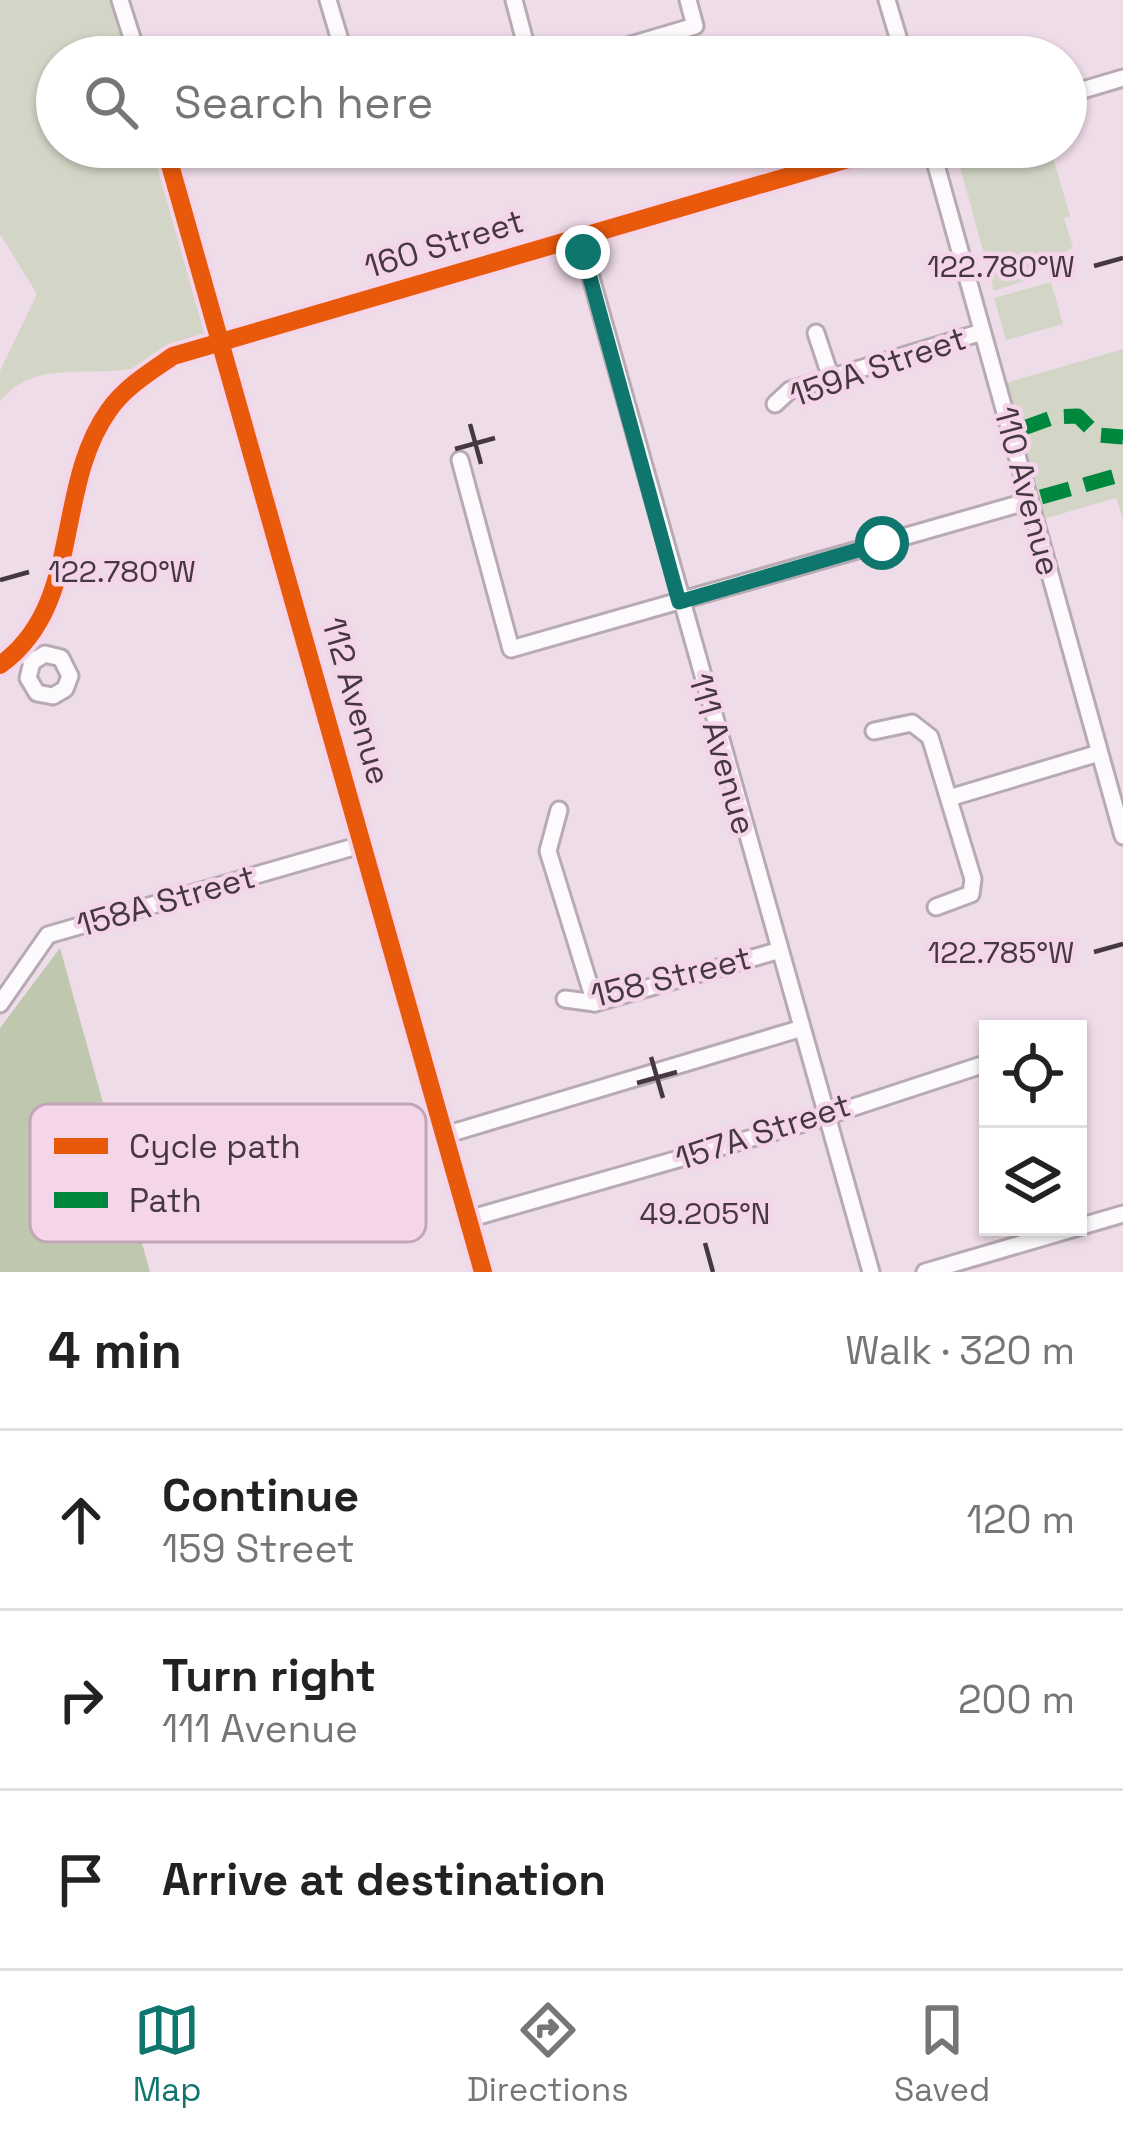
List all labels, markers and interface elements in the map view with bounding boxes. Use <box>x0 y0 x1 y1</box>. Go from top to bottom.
search box <box>36 36 1087 168</box>
icon: search <box>78 69 144 135</box>
text: Search here <box>174 74 433 131</box>
street label: 160 Street <box>359 200 529 288</box>
route end <box>556 225 610 279</box>
text: 122.780°W <box>927 247 1075 286</box>
street label: 159A Street <box>784 317 972 417</box>
street label: 110 Avenue <box>984 402 1070 580</box>
route start <box>855 516 909 570</box>
text: 122.780°W <box>48 552 196 591</box>
street label: 112 Avenue <box>312 613 400 789</box>
street label: 111 Avenue <box>679 668 765 840</box>
street label: 158A Street <box>72 855 260 947</box>
text: 122.785°W <box>928 933 1074 972</box>
street label: 158 Street <box>587 937 755 1017</box>
map controls <box>979 1020 1087 1236</box>
button: locate <box>979 1020 1087 1128</box>
street label: 157A Street <box>670 1084 856 1180</box>
legend <box>30 1104 426 1242</box>
text: Cycle path <box>129 1126 301 1168</box>
button: layers <box>979 1128 1087 1236</box>
text: Path <box>129 1180 202 1222</box>
text: 49.205°N <box>639 1194 771 1233</box>
text: 4 min <box>48 1318 182 1383</box>
text: Walk · 320 m <box>845 1326 1075 1375</box>
text: Continue <box>162 1467 359 1524</box>
icon: ahead <box>48 1487 114 1553</box>
text: 120 m <box>967 1495 1075 1544</box>
text: 159 Street <box>162 1524 355 1573</box>
text: Turn right <box>162 1647 376 1704</box>
icon: right <box>48 1667 114 1733</box>
text: 200 m <box>958 1675 1075 1724</box>
text: 111 Avenue <box>162 1704 358 1753</box>
icon: arrive <box>48 1847 114 1913</box>
text: Arrive at destination <box>162 1851 606 1908</box>
tab: Map <box>133 1997 201 2111</box>
tab: Directions <box>467 1997 629 2111</box>
tab: Saved <box>894 1997 990 2111</box>

